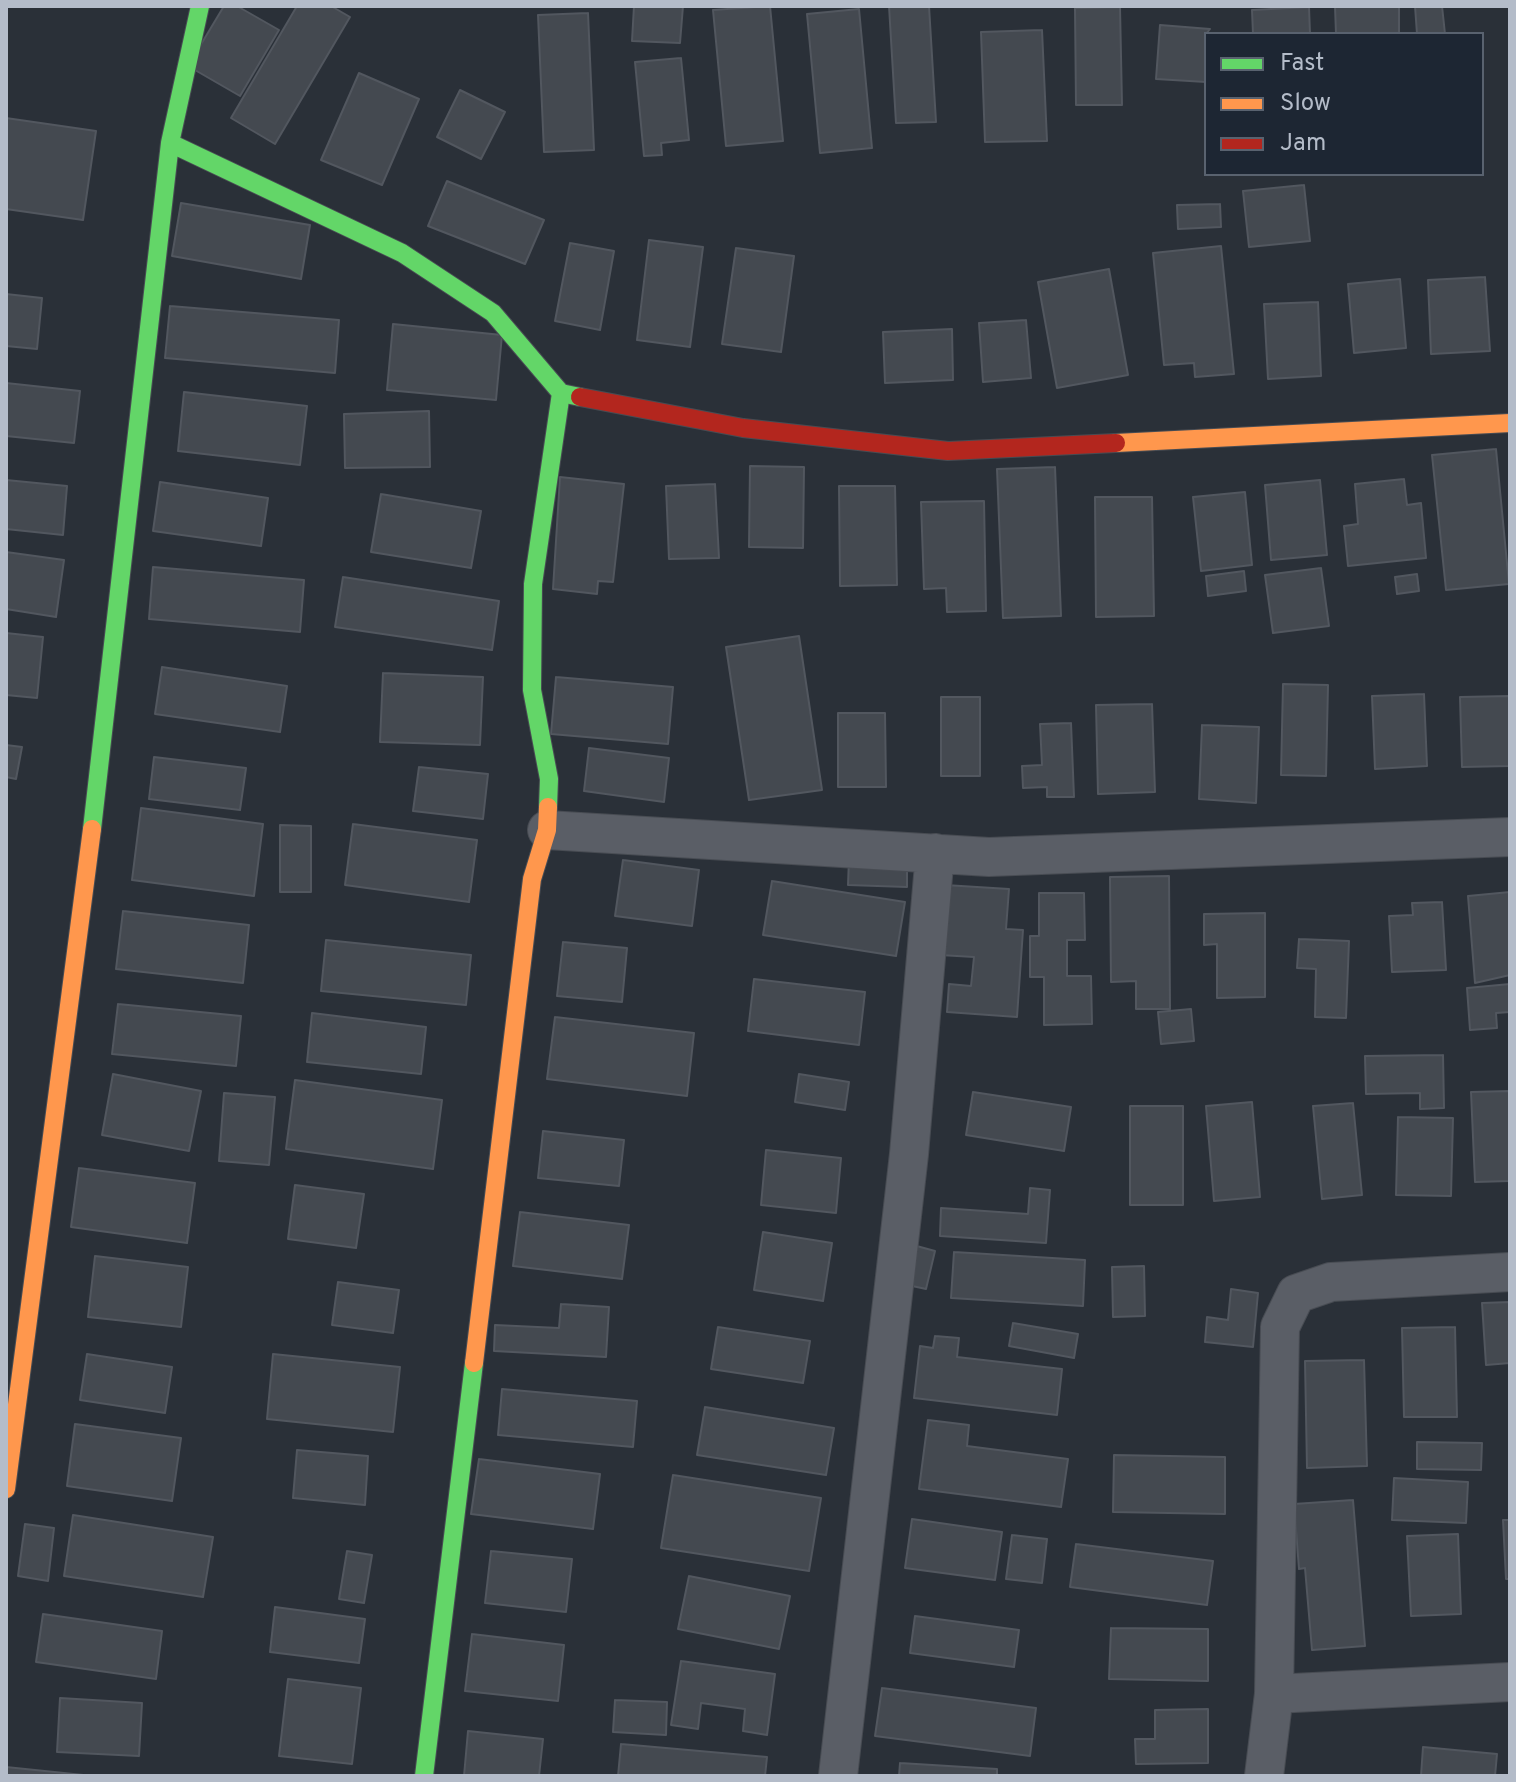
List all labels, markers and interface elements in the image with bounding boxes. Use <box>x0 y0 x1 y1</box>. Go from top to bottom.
legend <box>1204 32 1484 176</box>
text: Fast <box>1280 49 1324 79</box>
text: Slow <box>1280 89 1331 119</box>
text: Jam <box>1280 129 1326 159</box>

